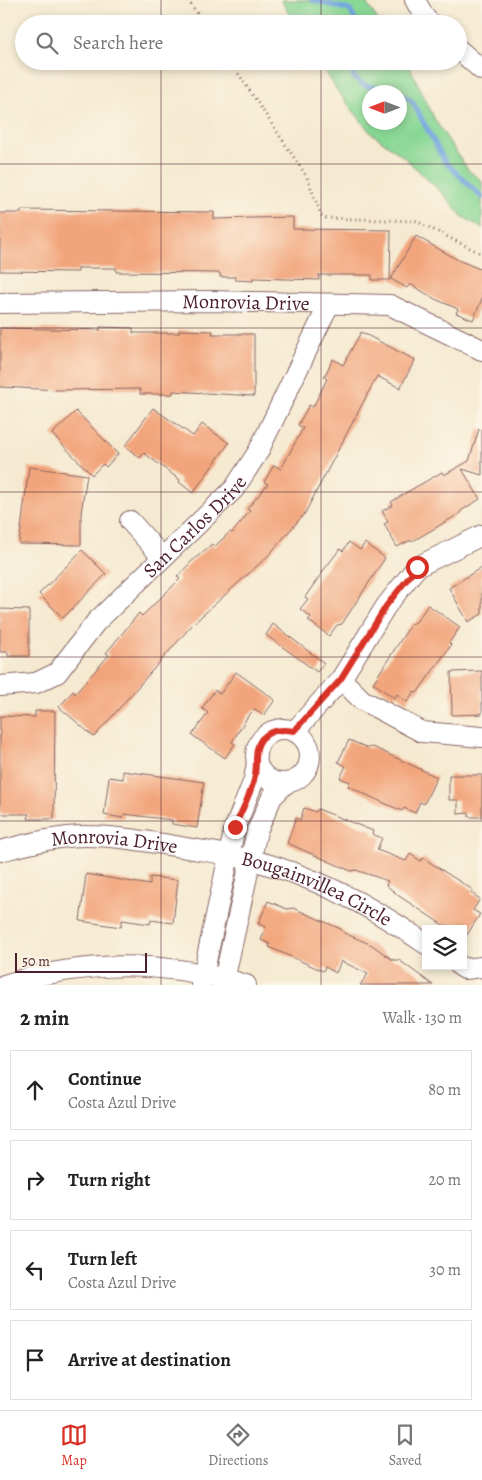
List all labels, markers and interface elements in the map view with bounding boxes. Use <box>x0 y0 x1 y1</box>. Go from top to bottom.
search box <box>15 15 467 70</box>
icon: search <box>33 29 61 57</box>
text: Search here <box>73 30 163 56</box>
north arrow <box>362 85 407 130</box>
street label: Monrovia Drive <box>182 287 310 317</box>
street label: San Carlos Drive <box>137 470 253 583</box>
route start <box>406 556 429 579</box>
route end <box>224 816 247 839</box>
street label: Monrovia Drive <box>49 822 180 860</box>
street label: Bougainvillea Circle <box>239 844 397 932</box>
map controls <box>422 925 467 970</box>
button: layers <box>422 925 467 970</box>
scale bar <box>15 950 148 973</box>
text: 50 m <box>22 952 50 971</box>
text: 2 min <box>20 1004 69 1032</box>
text: Walk · 130 m <box>382 1007 462 1029</box>
text: Continue <box>68 1066 142 1092</box>
icon: ahead <box>21 1076 49 1104</box>
text: 80 m <box>428 1079 461 1101</box>
text: Costa Azul Drive <box>68 1092 176 1114</box>
icon: right <box>21 1166 49 1194</box>
text: Turn right <box>68 1167 150 1193</box>
text: 20 m <box>428 1169 461 1191</box>
text: Turn left <box>68 1246 137 1272</box>
icon: left <box>21 1256 49 1284</box>
text: 30 m <box>429 1259 461 1281</box>
text: Costa Azul Drive <box>68 1272 176 1294</box>
icon: arrive <box>21 1346 49 1374</box>
text: Arrive at destination <box>68 1347 231 1373</box>
tab: Map <box>60 1421 88 1470</box>
tab: Directions <box>208 1421 268 1470</box>
tab: Saved <box>389 1421 422 1470</box>

